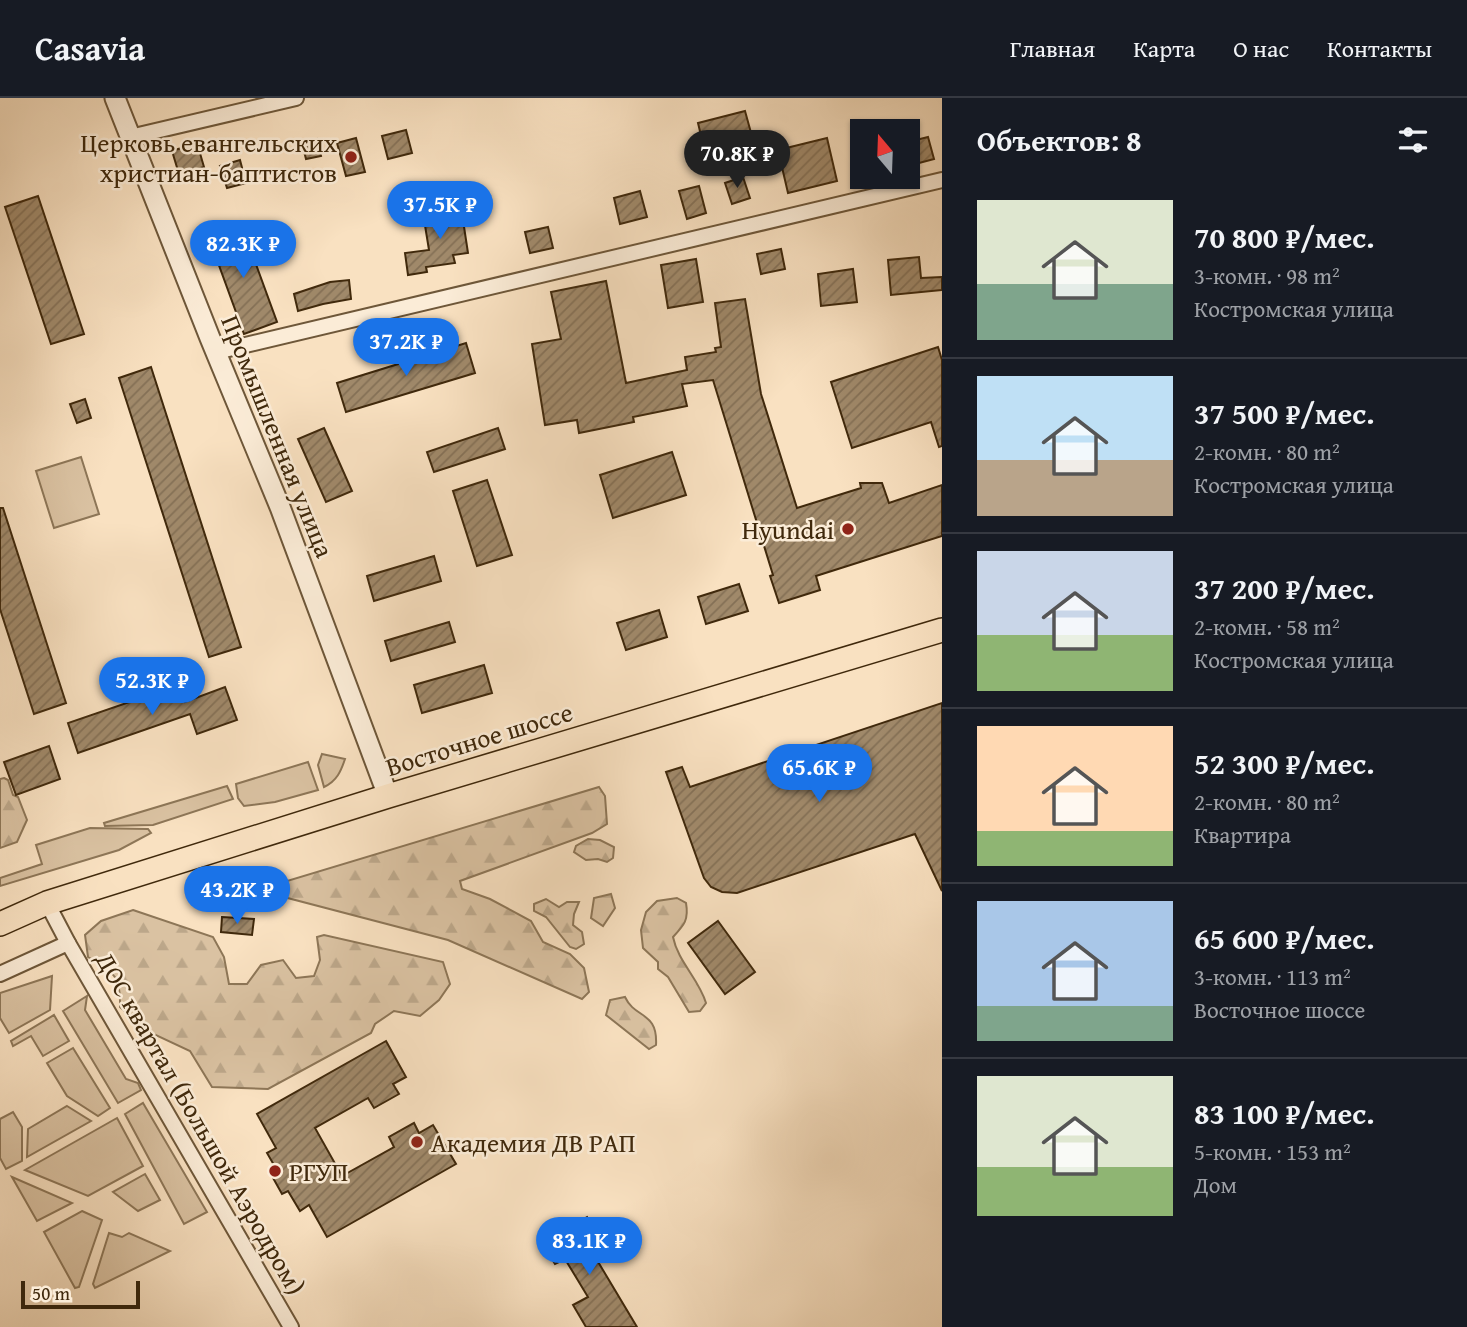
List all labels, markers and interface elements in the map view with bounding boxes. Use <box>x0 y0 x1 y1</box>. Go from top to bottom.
text: Casavia <box>35 24 145 72</box>
text: Главная <box>1010 31 1095 66</box>
text: Карта <box>1133 31 1195 66</box>
text: О нас <box>1233 31 1289 66</box>
text: Контакты <box>1327 31 1432 66</box>
text: Объектов: 8 <box>977 118 1141 162</box>
north arrow <box>850 119 920 189</box>
map controls <box>850 119 920 189</box>
icon: filters <box>1394 121 1432 159</box>
place label: Церковь евангельских христиан-баптистов <box>80 123 338 192</box>
pin: 70.8K ₽ <box>672 130 802 190</box>
text: 70.8K ₽ <box>700 136 774 169</box>
marker: Церковь евангельских христиан-баптистов <box>343 149 359 165</box>
pin: 37.5K ₽ <box>375 181 505 241</box>
text: 37.5K ₽ <box>403 187 477 220</box>
text: 70 800 ₽/мес. <box>1194 215 1375 259</box>
pin: 82.3K ₽ <box>178 220 308 280</box>
text: 82.3K ₽ <box>206 226 280 259</box>
icon: home <box>1033 228 1117 312</box>
text: 3-комн. · 98 m² <box>1194 259 1340 292</box>
text: Костромская улица <box>1194 292 1394 325</box>
street label: Промышленная улица <box>211 309 345 564</box>
pin: 37.2K ₽ <box>341 318 471 378</box>
text: 37.2K ₽ <box>369 324 443 357</box>
text: 37 500 ₽/мес. <box>1194 391 1375 435</box>
icon: home <box>1033 404 1117 488</box>
text: 2-комн. · 80 m² <box>1194 435 1340 468</box>
text: Костромская улица <box>1194 468 1394 501</box>
place label: Hyundai <box>742 510 834 549</box>
marker: Hyundai <box>840 521 856 537</box>
text: 37 200 ₽/мес. <box>1194 566 1375 610</box>
icon: home <box>1033 579 1117 663</box>
text: 2-комн. · 58 m² <box>1194 610 1340 643</box>
text: Костромская улица <box>1194 643 1394 676</box>
pin: 52.3K ₽ <box>87 658 217 717</box>
text: 52.3K ₽ <box>115 663 189 696</box>
street label: Восточное шоссе <box>381 692 577 786</box>
text: 52 300 ₽/мес. <box>1194 741 1375 785</box>
pin: 65.6K ₽ <box>754 744 884 804</box>
text: 65.6K ₽ <box>782 750 856 783</box>
icon: home <box>1033 754 1117 838</box>
text: 2-комн. · 80 m² <box>1194 785 1340 818</box>
text: Квартира <box>1194 818 1291 851</box>
pin: 43.2K ₽ <box>172 866 302 926</box>
text: 43.2K ₽ <box>200 872 274 905</box>
text: 65 600 ₽/мес. <box>1194 916 1375 960</box>
icon: home <box>1033 929 1117 1013</box>
street label: ДОС квартал (Большой Аэродром) <box>86 943 316 1302</box>
text: 3-комн. · 113 m² <box>1194 960 1351 993</box>
text: Восточное шоссе <box>1194 993 1365 1026</box>
text: 83 100 ₽/мес. <box>1194 1091 1375 1135</box>
icon: home <box>1033 1104 1117 1188</box>
place label: Академия ДВ РАП <box>431 1123 636 1162</box>
marker: Академия ДВ РАП <box>409 1134 425 1150</box>
text: 5-комн. · 153 m² <box>1194 1135 1351 1168</box>
place label: РГУП <box>289 1152 348 1191</box>
marker: РГУП <box>267 1163 283 1179</box>
text: Дом <box>1194 1168 1237 1201</box>
pin: 83.1K ₽ <box>524 1218 654 1277</box>
text: 83.1K ₽ <box>552 1223 626 1256</box>
scale bar <box>21 1278 140 1310</box>
text: 50 m <box>32 1279 70 1307</box>

